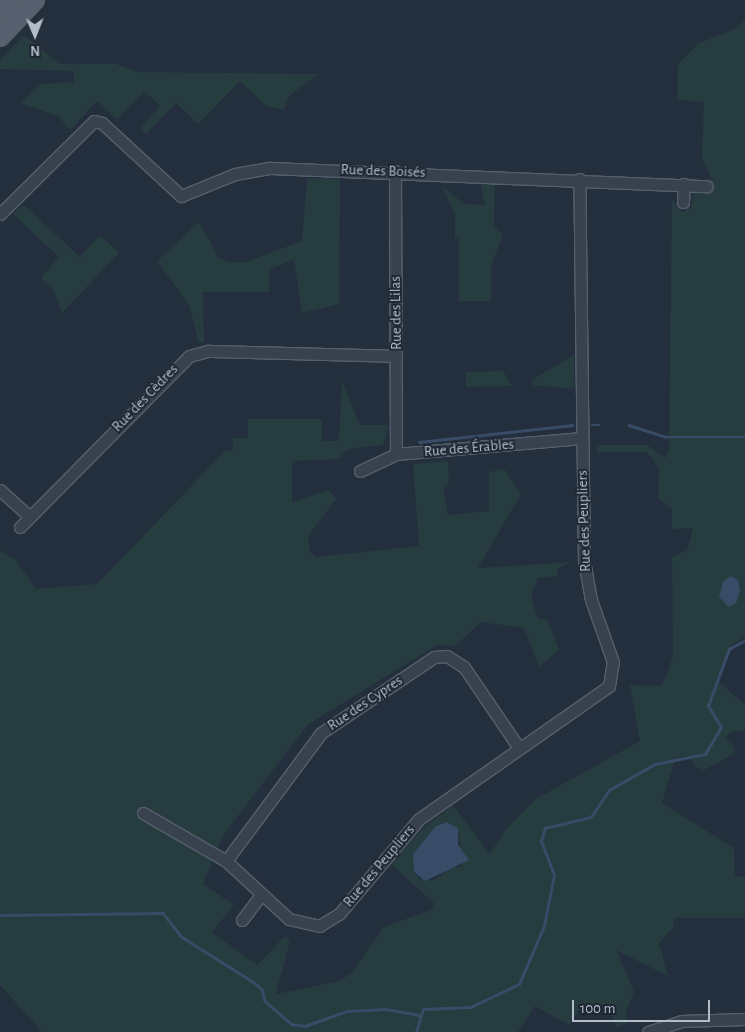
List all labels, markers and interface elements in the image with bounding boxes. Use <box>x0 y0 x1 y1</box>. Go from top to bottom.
north arrow <box>10 10 60 60</box>
text: N <box>30 43 40 57</box>
street label: Rue des Boisés <box>340 161 426 181</box>
street label: Rue des Lilas <box>386 276 406 350</box>
street label: Rue des Cèdres <box>108 360 182 436</box>
street label: Rue des Érables <box>423 435 515 461</box>
street label: Rue des Peupliers <box>573 470 595 572</box>
street label: Rue des Cypres <box>324 671 406 735</box>
street label: Rue des Peupliers <box>339 821 419 911</box>
scale bar <box>575 990 712 1022</box>
text: 100 m <box>580 1001 615 1016</box>

